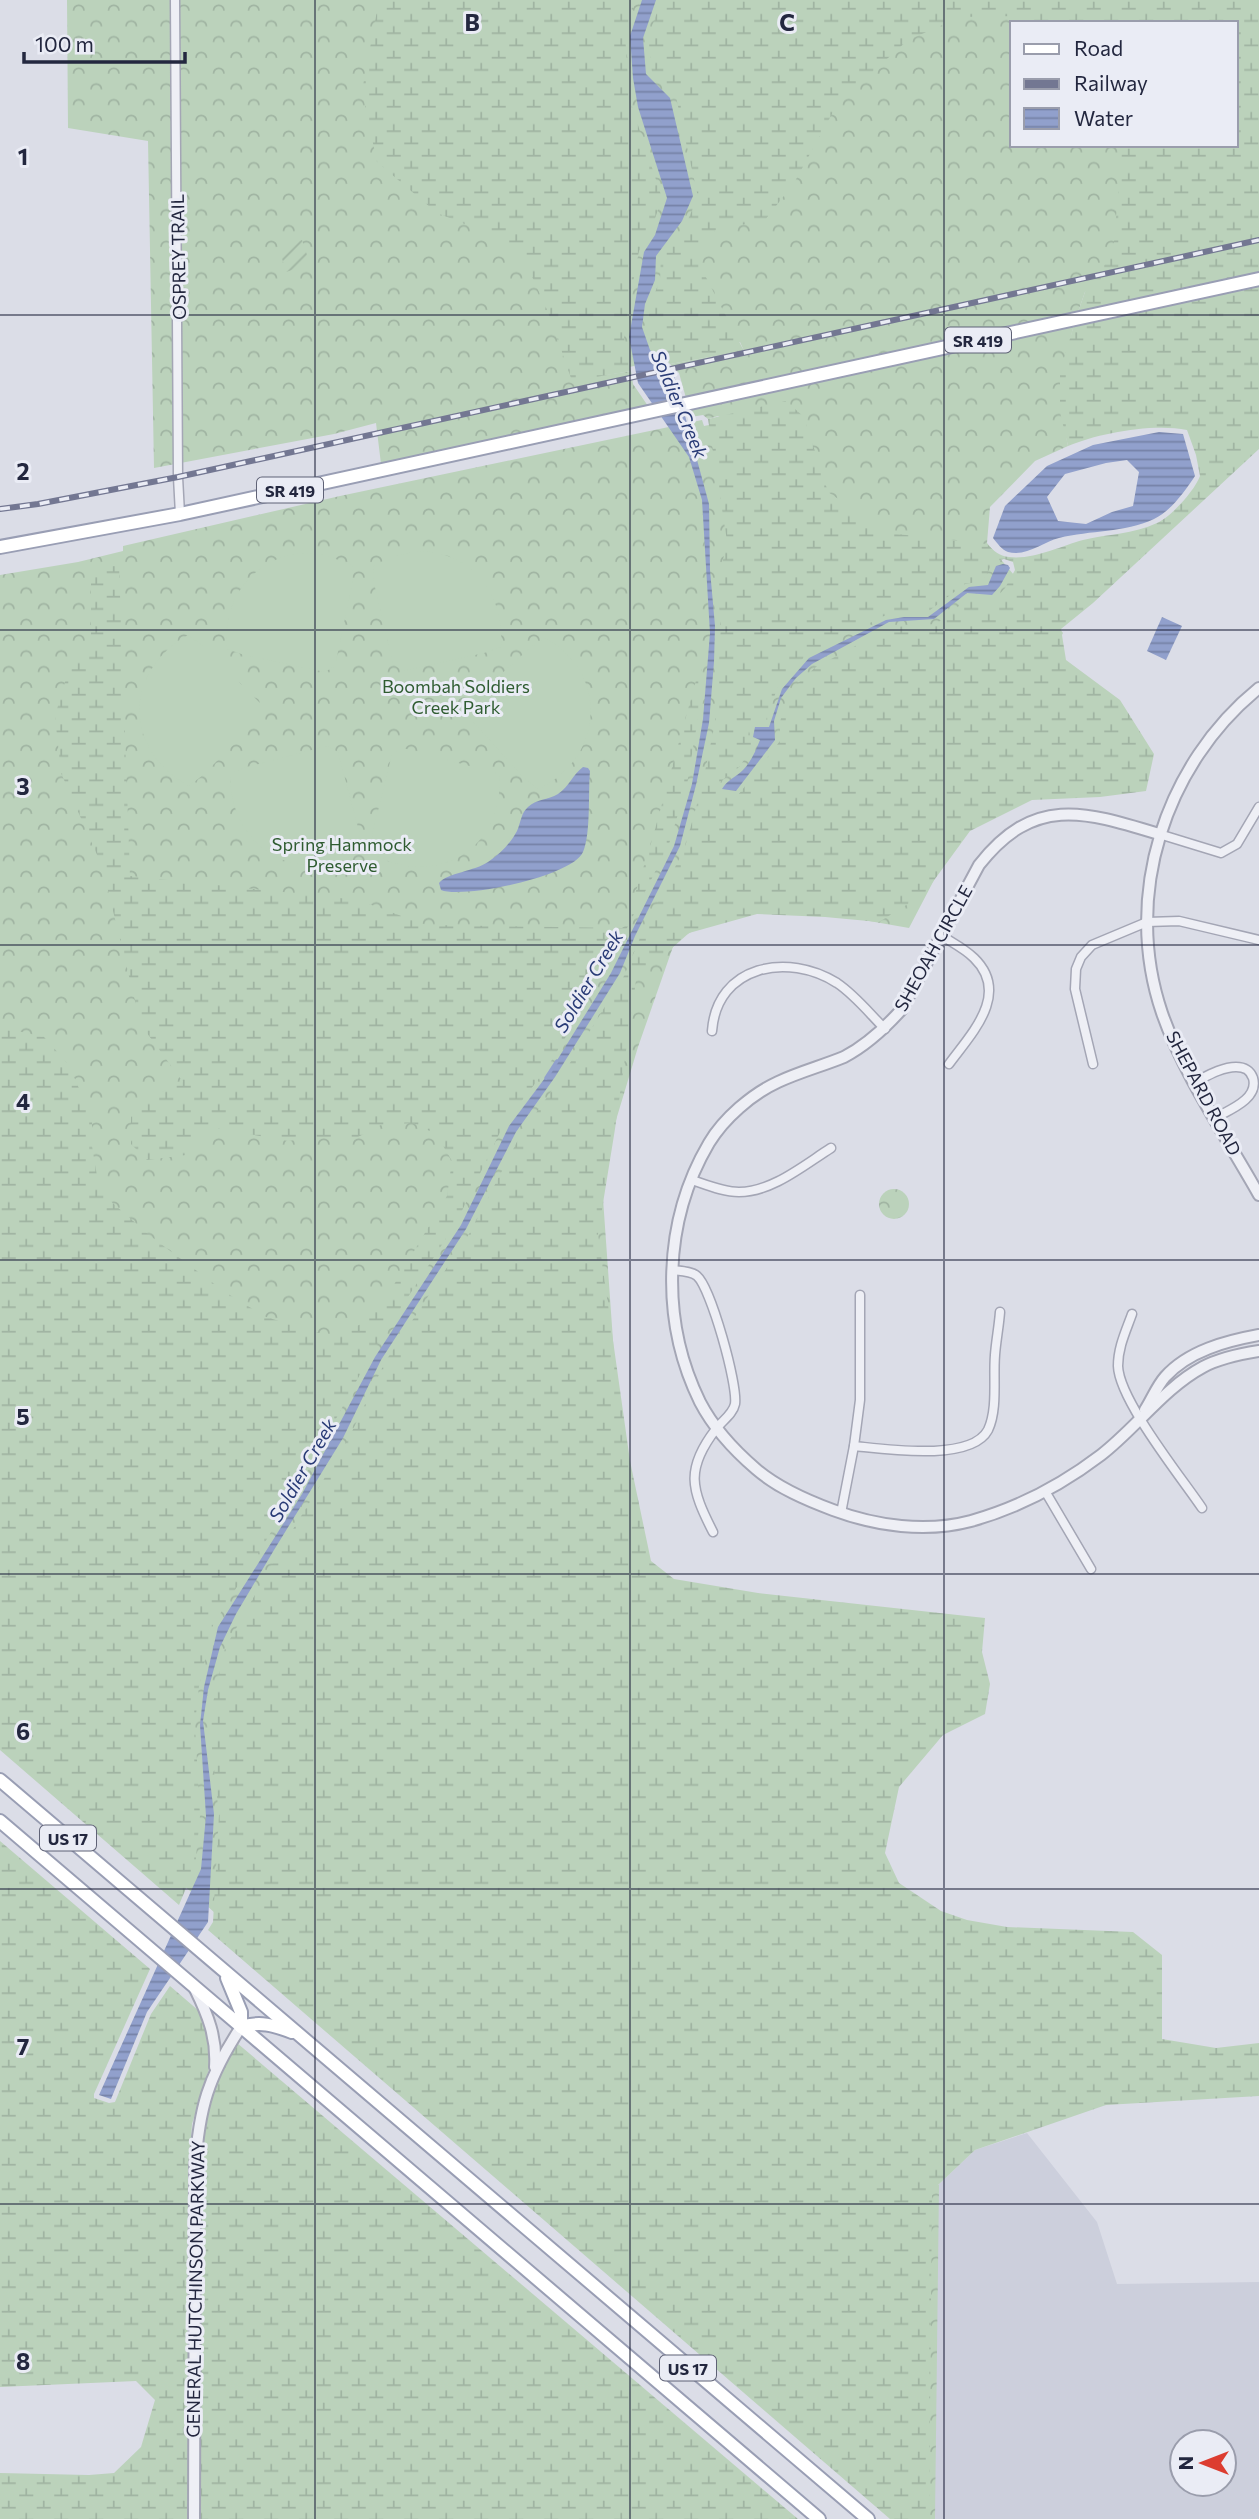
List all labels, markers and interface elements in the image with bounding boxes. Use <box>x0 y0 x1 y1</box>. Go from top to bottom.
text: B <box>464 8 480 36</box>
text: C <box>779 8 795 36</box>
scale bar <box>24 21 186 65</box>
legend <box>1010 21 1238 147</box>
text: 100 m <box>35 31 94 56</box>
text: Road <box>1074 35 1123 60</box>
text: Railway <box>1074 70 1148 95</box>
text: Water <box>1074 105 1133 130</box>
text: 1 <box>18 142 28 170</box>
street label: OSPREY TRAIL <box>166 194 190 320</box>
road number: SR 419 <box>945 328 1011 352</box>
water label: Soldier Creek <box>647 347 713 462</box>
text: 2 <box>16 457 30 485</box>
road number: SR 419 <box>257 477 323 503</box>
park label: Boombah Soldiers Creek Park <box>382 675 530 718</box>
text: 3 <box>16 772 30 800</box>
park label: Spring Hammock Preserve <box>272 833 412 876</box>
street label: SHEOAH CIRCLE <box>889 881 977 1015</box>
water label: Soldier Creek <box>549 925 628 1036</box>
street label: SHEPARD ROAD <box>1162 1027 1246 1159</box>
text: 4 <box>16 1087 30 1115</box>
text: 5 <box>16 1402 30 1430</box>
water label: Soldier Creek <box>263 1414 341 1526</box>
text: 6 <box>16 1717 30 1745</box>
road number: US 17 <box>40 1826 96 1850</box>
text: 7 <box>17 2032 29 2060</box>
street label: GENERAL HUTCHINSON PARKWAY <box>181 2140 209 2438</box>
text: 8 <box>16 2347 30 2375</box>
road number: US 17 <box>660 2356 716 2380</box>
north arrow <box>1168 2428 1238 2498</box>
text: N <box>1174 2456 1197 2470</box>

